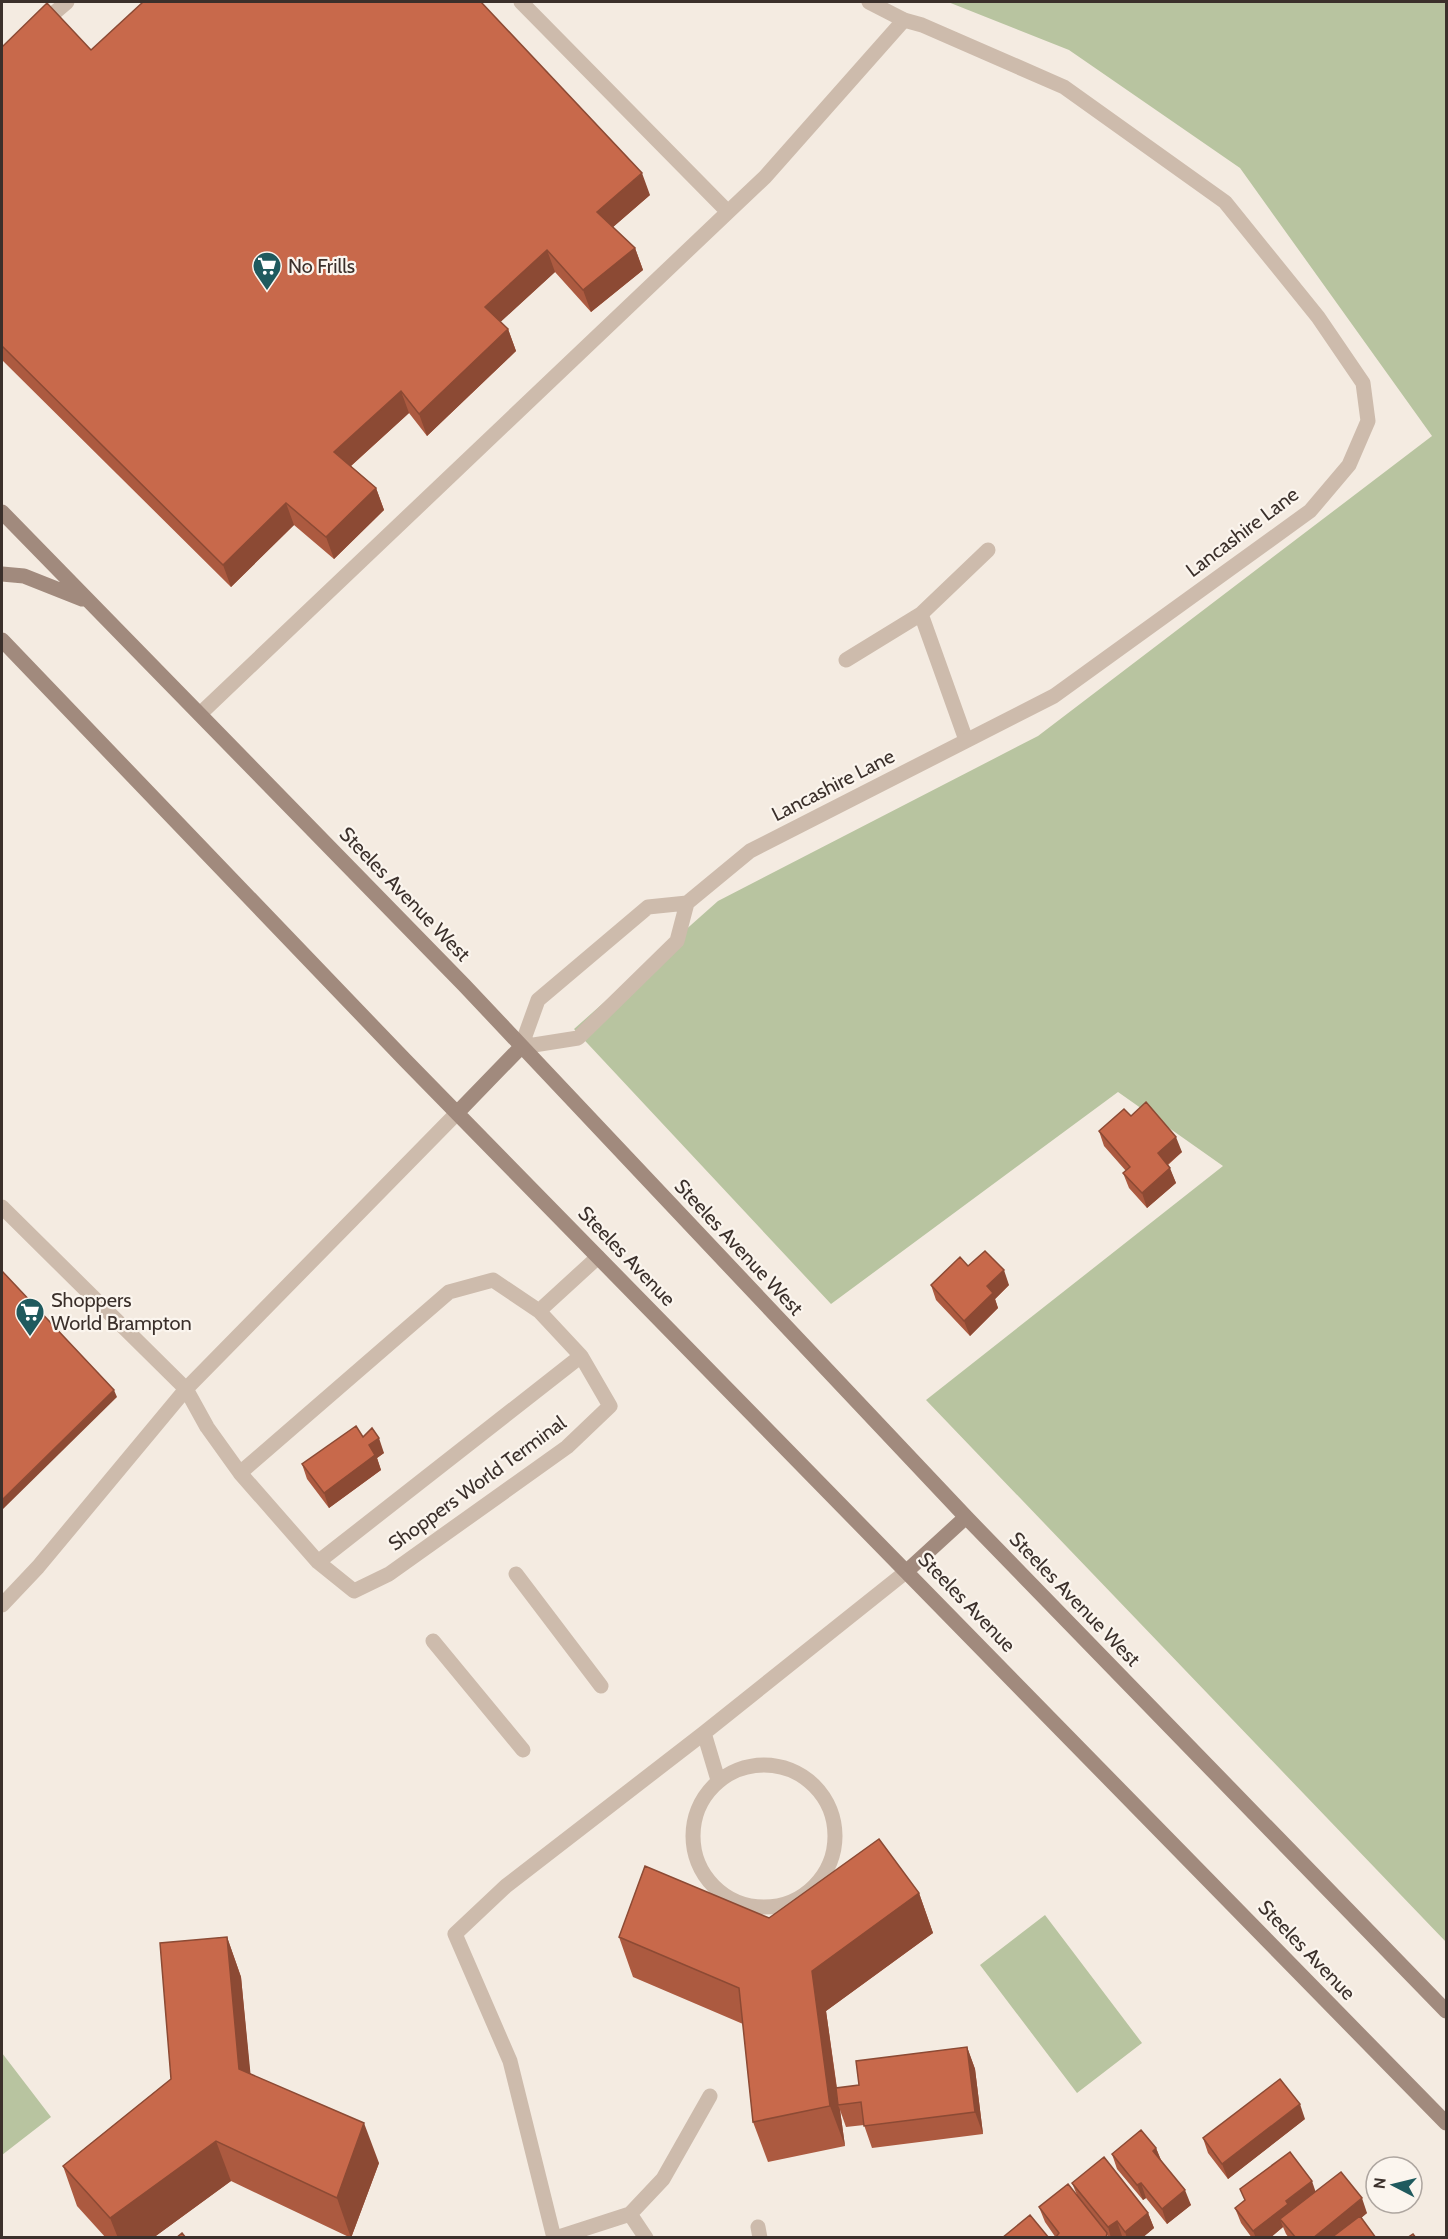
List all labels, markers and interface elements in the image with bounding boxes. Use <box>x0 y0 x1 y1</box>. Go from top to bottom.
supermarket icon: No Frills <box>251 250 283 292</box>
place label: No Frills <box>288 254 355 278</box>
street label: Lancashire Lane <box>1181 482 1303 582</box>
street label: Lancashire Lane <box>768 744 898 826</box>
street label: Steeles Avenue West <box>335 822 475 966</box>
street label: Steeles Avenue West <box>670 1174 808 1320</box>
street label: Steeles Avenue <box>573 1201 681 1311</box>
place label: Shoppers World Brampton <box>51 1288 192 1335</box>
supermarket icon: Shoppers World Brampton <box>14 1296 46 1338</box>
street label: Shoppers World Terminal <box>384 1410 571 1555</box>
street label: Steeles Avenue West <box>1005 1527 1145 1671</box>
street label: Steeles Avenue <box>913 1547 1021 1657</box>
street label: Steeles Avenue <box>1253 1895 1361 2005</box>
north arrow <box>1364 2155 1424 2215</box>
text: N <box>1369 2176 1390 2190</box>

